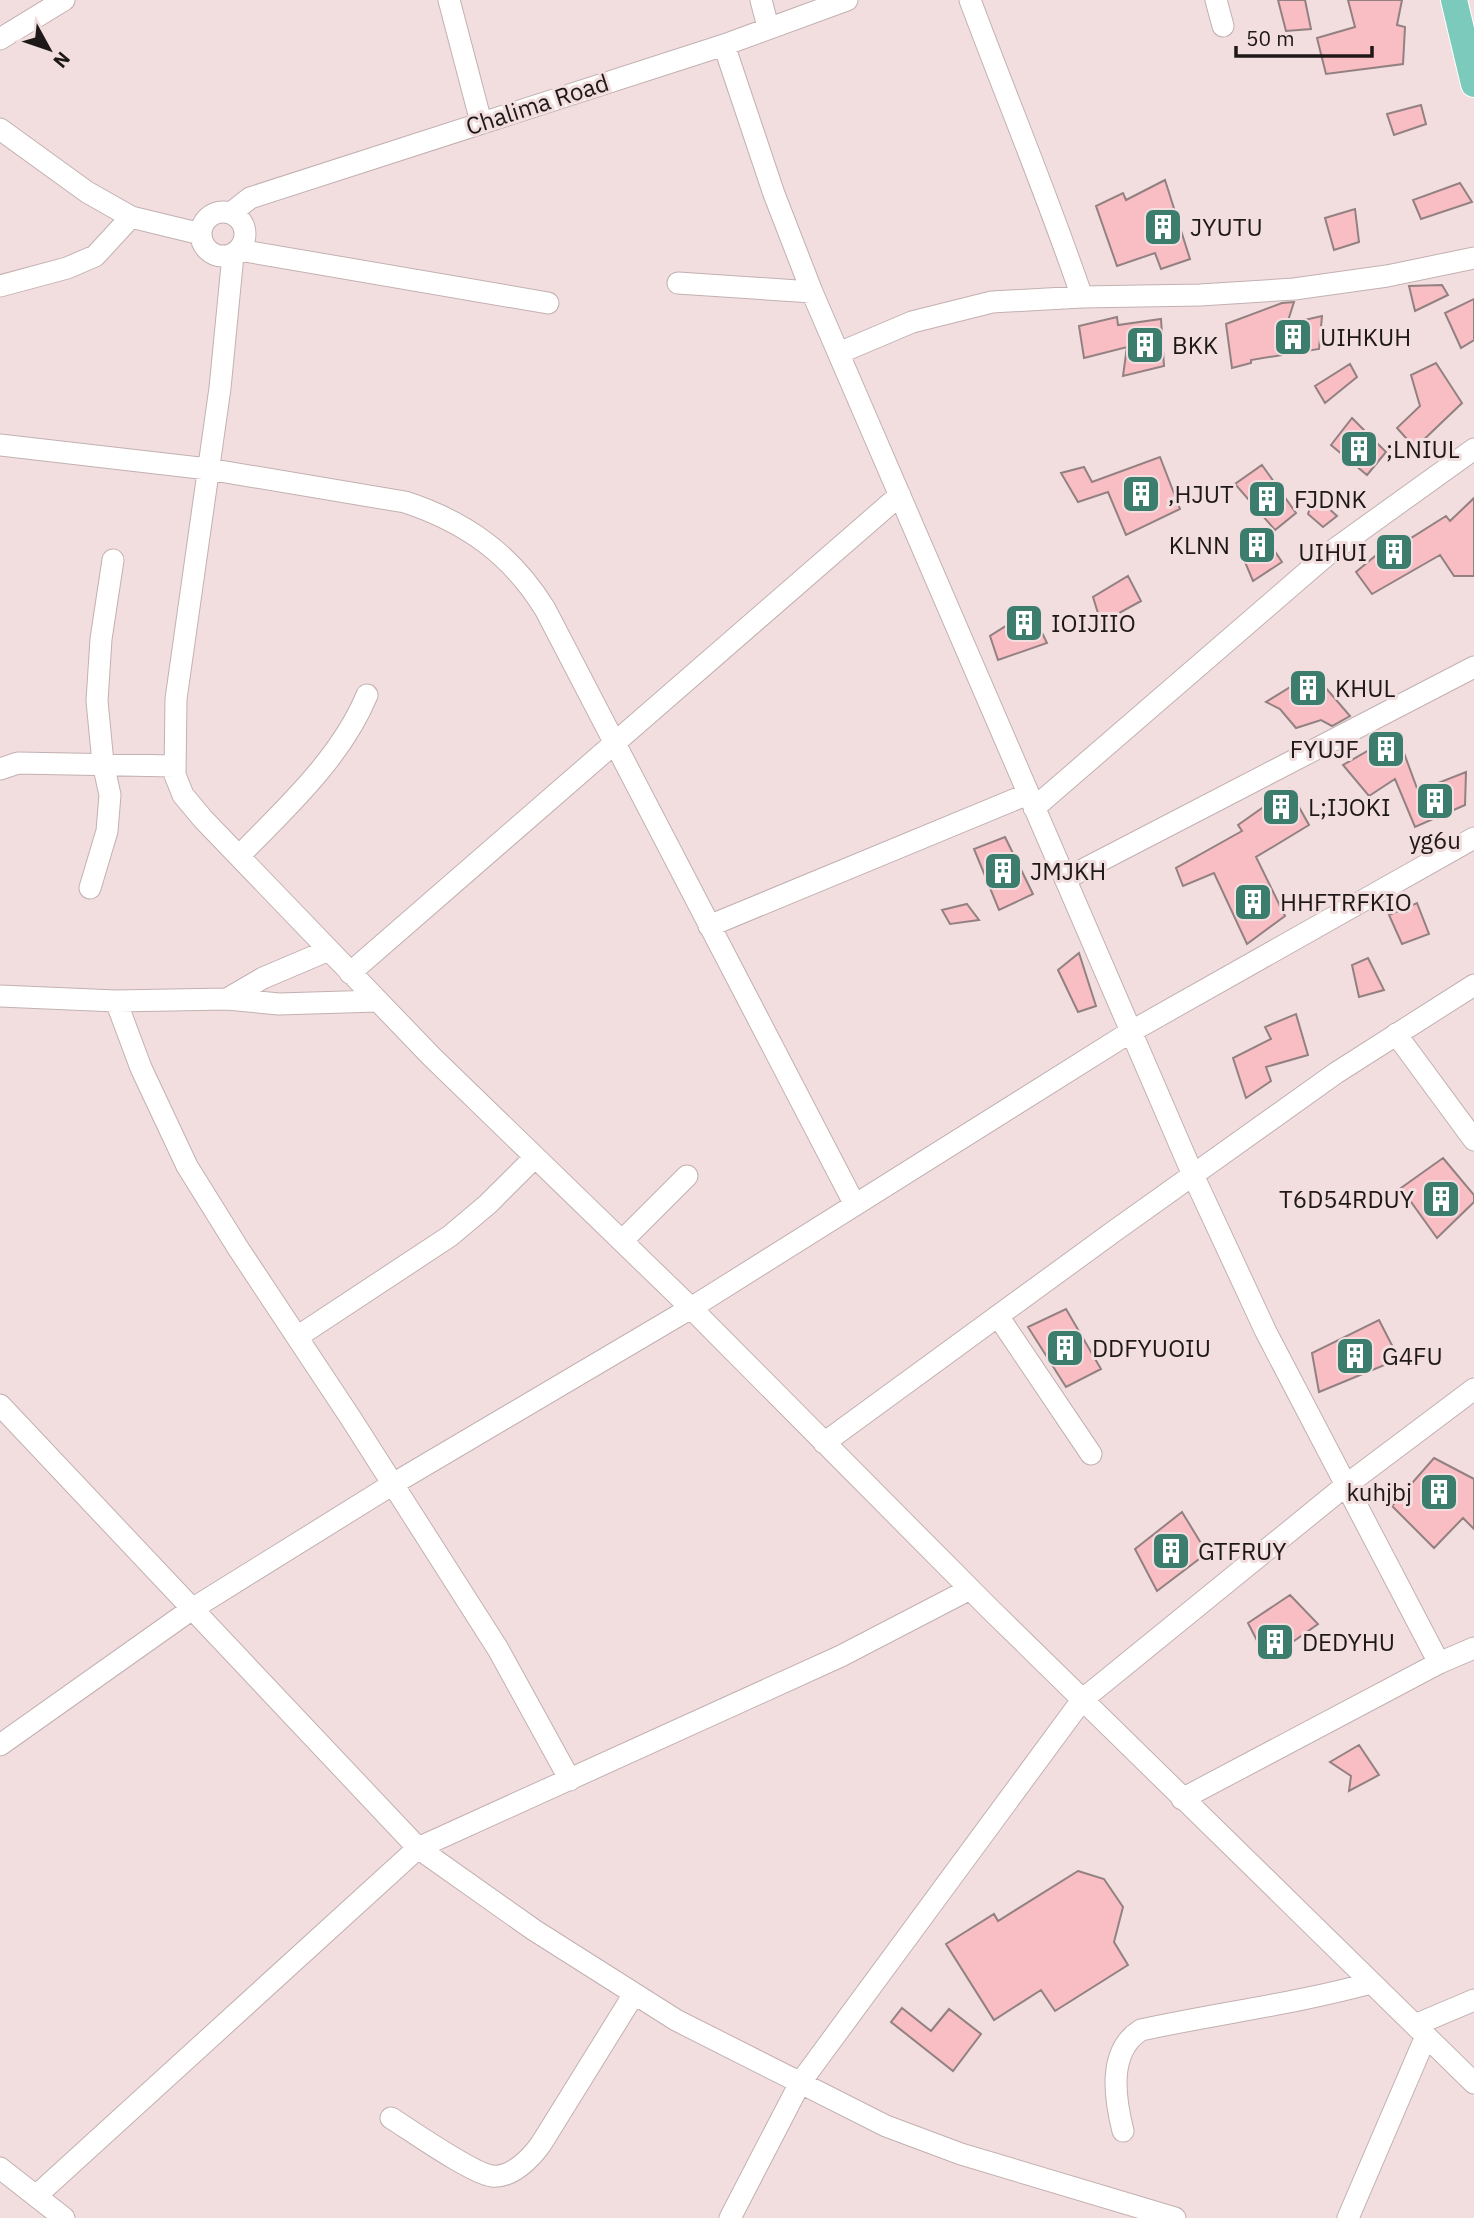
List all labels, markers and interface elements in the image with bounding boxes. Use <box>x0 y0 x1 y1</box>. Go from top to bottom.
north arrow <box>14 14 84 84</box>
scale bar <box>1236 14 1372 58</box>
text: 50 m <box>1246 24 1295 52</box>
text: N <box>48 47 76 73</box>
street label: Chalima Road <box>461 66 613 142</box>
building icon: JYUTU <box>1142 206 1184 248</box>
place label: JYUTU <box>1190 211 1263 243</box>
building icon: UIHKUH <box>1272 316 1314 358</box>
place label: UIHKUH <box>1320 321 1411 353</box>
building icon: BKK <box>1124 324 1166 366</box>
place label: BKK <box>1172 329 1218 361</box>
building icon: ;LNIUL <box>1338 428 1380 470</box>
place label: ;LNIUL <box>1386 433 1460 465</box>
building icon: ,HJUT <box>1120 473 1162 515</box>
place label: ,HJUT <box>1168 478 1234 510</box>
building icon: FJDNK <box>1246 478 1288 520</box>
place label: FJDNK <box>1294 483 1367 515</box>
building icon: KLNN <box>1236 524 1278 566</box>
place label: KLNN <box>1169 529 1230 561</box>
building icon: UIHUI <box>1373 531 1415 573</box>
place label: UIHUI <box>1298 536 1367 568</box>
building icon: IOIJIIO <box>1003 602 1045 644</box>
place label: IOIJIIO <box>1051 607 1136 639</box>
building icon: KHUL <box>1287 667 1329 709</box>
place label: KHUL <box>1335 672 1395 704</box>
building icon: FYUJF <box>1365 728 1407 770</box>
place label: FYUJF <box>1290 733 1359 765</box>
building icon: yg6u <box>1414 780 1456 822</box>
building icon: L;IJOKI <box>1260 786 1302 828</box>
place label: L;IJOKI <box>1308 791 1391 823</box>
place label: yg6u <box>1409 824 1461 856</box>
building icon: JMJKH <box>982 850 1024 892</box>
place label: JMJKH <box>1030 855 1106 887</box>
building icon: HHFTRFKIO <box>1232 881 1274 923</box>
place label: HHFTRFKIO <box>1280 886 1412 918</box>
building icon: T6D54RDUY <box>1420 1178 1462 1220</box>
place label: T6D54RDUY <box>1279 1183 1414 1215</box>
building icon: DDFYUOIU <box>1044 1327 1086 1369</box>
place label: DDFYUOIU <box>1092 1332 1211 1364</box>
building icon: G4FU <box>1334 1335 1376 1377</box>
place label: G4FU <box>1382 1340 1443 1372</box>
building icon: kuhjbj <box>1418 1471 1460 1513</box>
place label: kuhjbj <box>1346 1476 1412 1508</box>
building icon: GTFRUY <box>1150 1530 1192 1572</box>
place label: GTFRUY <box>1198 1535 1287 1567</box>
building icon: DEDYHU <box>1254 1621 1296 1663</box>
place label: DEDYHU <box>1302 1626 1395 1658</box>

